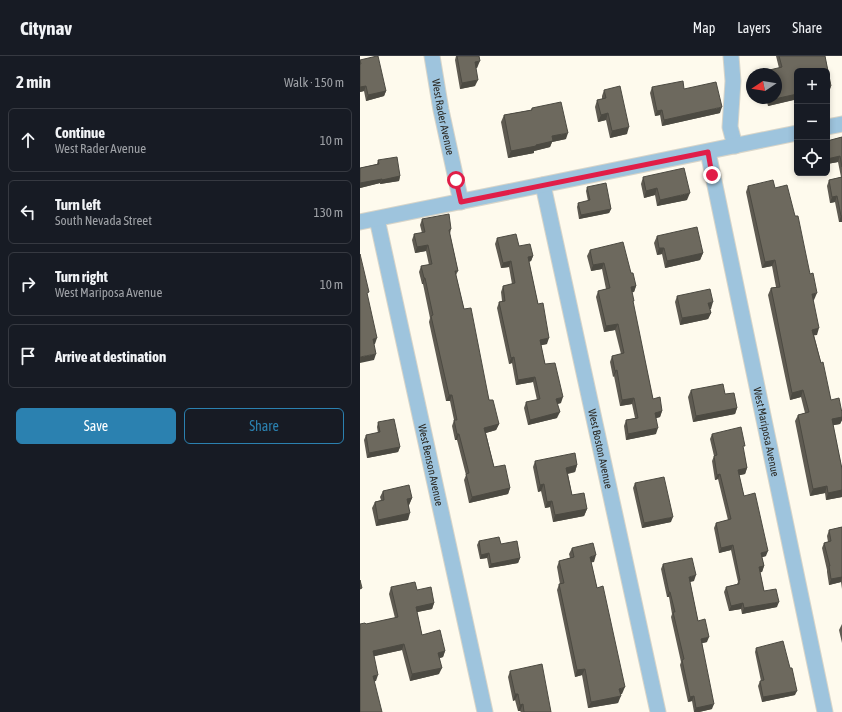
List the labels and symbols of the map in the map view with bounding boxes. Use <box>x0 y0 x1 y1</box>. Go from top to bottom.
north arrow <box>746 68 782 104</box>
street label: West Rader Avenue <box>430 78 457 156</box>
route end <box>703 166 721 184</box>
route start <box>447 171 465 189</box>
street label: West Mariposa Avenue <box>751 386 782 478</box>
street label: West Boston Avenue <box>586 408 615 490</box>
street label: West Benson Avenue <box>416 423 446 507</box>

